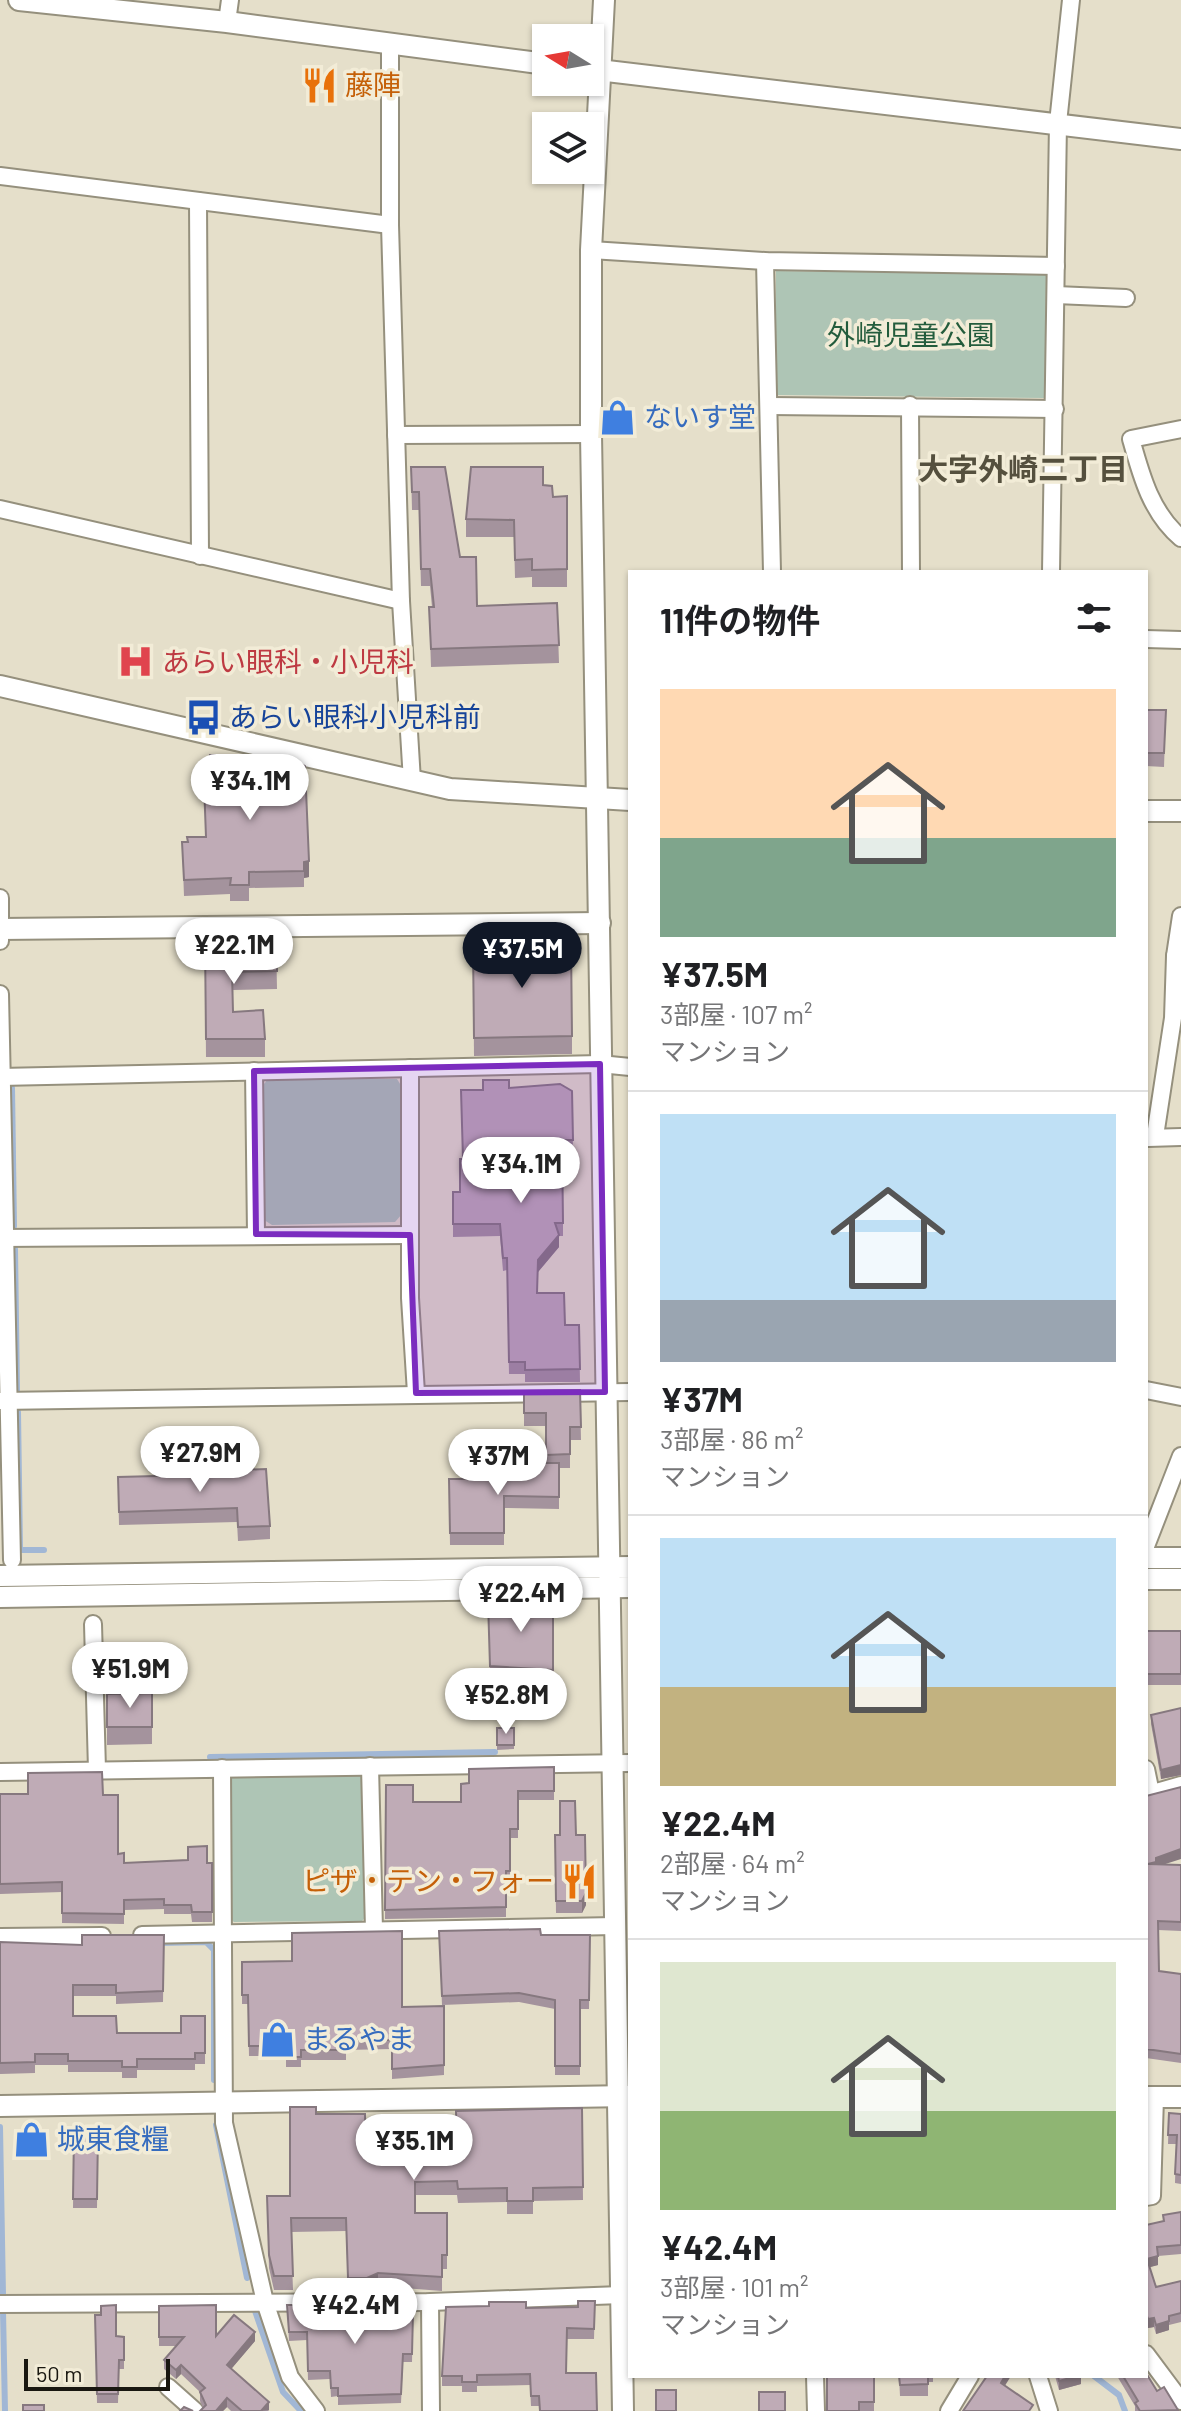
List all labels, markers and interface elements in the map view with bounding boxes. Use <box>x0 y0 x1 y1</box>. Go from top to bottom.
north arrow <box>532 24 604 96</box>
map controls <box>532 24 604 184</box>
restaurant icon: 藤陣 <box>300 66 338 104</box>
place label: 藤陣 <box>345 67 401 101</box>
button: layers <box>532 112 604 184</box>
park label: 外崎児童公園 <box>827 317 995 351</box>
shop icon: ないす堂 <box>599 398 637 436</box>
place label: ないす堂 <box>644 399 756 433</box>
district label: 大字外崎二丁目 <box>918 450 1128 486</box>
icon: filters <box>1072 596 1116 640</box>
text: 11件の物件 <box>660 599 820 640</box>
hospital icon: あらい眼科・小児科 <box>117 643 155 681</box>
place label: あらい眼科・小児科 <box>162 644 414 678</box>
bus stop icon: あらい眼科小児科前 <box>184 698 222 736</box>
place label: あらい眼科小児科前 <box>229 699 481 733</box>
icon: home <box>816 741 960 885</box>
pin: ¥34.1M <box>185 754 315 822</box>
text: ¥34.1M <box>209 764 291 795</box>
pin: ¥22.1M <box>169 918 299 986</box>
pin: ¥37.5M <box>457 922 587 990</box>
text: ¥22.1M <box>193 928 275 959</box>
text: ¥37.5M <box>481 932 563 963</box>
text: ¥37.5M <box>660 953 768 994</box>
text: 3部屋 · 107 m² <box>660 998 813 1029</box>
text: マンション <box>660 1035 790 1066</box>
pin: ¥34.1M <box>456 1137 586 1205</box>
text: ¥34.1M <box>480 1147 562 1178</box>
icon: home <box>816 1166 960 1310</box>
text: ¥37M <box>660 1378 743 1419</box>
text: 3部屋 · 86 m² <box>660 1423 803 1454</box>
pin: ¥27.9M <box>135 1426 265 1494</box>
pin: ¥37M <box>451 1429 545 1497</box>
text: ¥27.9M <box>159 1436 242 1467</box>
text: ¥37M <box>466 1439 530 1470</box>
text: マンション <box>660 1460 790 1491</box>
pin: ¥22.4M <box>456 1566 586 1634</box>
text: ¥22.4M <box>477 1576 565 1607</box>
icon: home <box>816 1590 960 1734</box>
pin: ¥51.9M <box>65 1642 195 1710</box>
text: ¥51.9M <box>90 1652 170 1683</box>
pin: ¥52.8M <box>441 1668 571 1736</box>
text: ¥52.8M <box>463 1678 549 1709</box>
text: ¥22.4M <box>660 1802 775 1843</box>
text: 2部屋 · 64 m² <box>660 1847 805 1878</box>
restaurant icon: ピザ・テン・フォー <box>561 1862 599 1900</box>
place label: ピザ・テン・フォー <box>302 1863 554 1897</box>
text: マンション <box>660 1884 790 1915</box>
icon: home <box>816 2014 960 2158</box>
shop icon: まるやま <box>258 2020 296 2058</box>
place label: まるやま <box>303 2021 415 2055</box>
pin: ¥35.1M <box>349 2114 479 2182</box>
shop icon: 城東食糧 <box>12 2120 50 2158</box>
place label: 城東食糧 <box>57 2121 169 2155</box>
text: ¥35.1M <box>374 2124 454 2155</box>
text: ¥42.4M <box>660 2226 777 2267</box>
text: 3部屋 · 101 m² <box>660 2271 809 2302</box>
pin: ¥42.4M <box>290 2278 420 2346</box>
text: ¥42.4M <box>310 2288 400 2319</box>
text: マンション <box>660 2308 790 2339</box>
scale bar <box>24 2355 170 2391</box>
text: 50 m <box>36 2360 82 2386</box>

